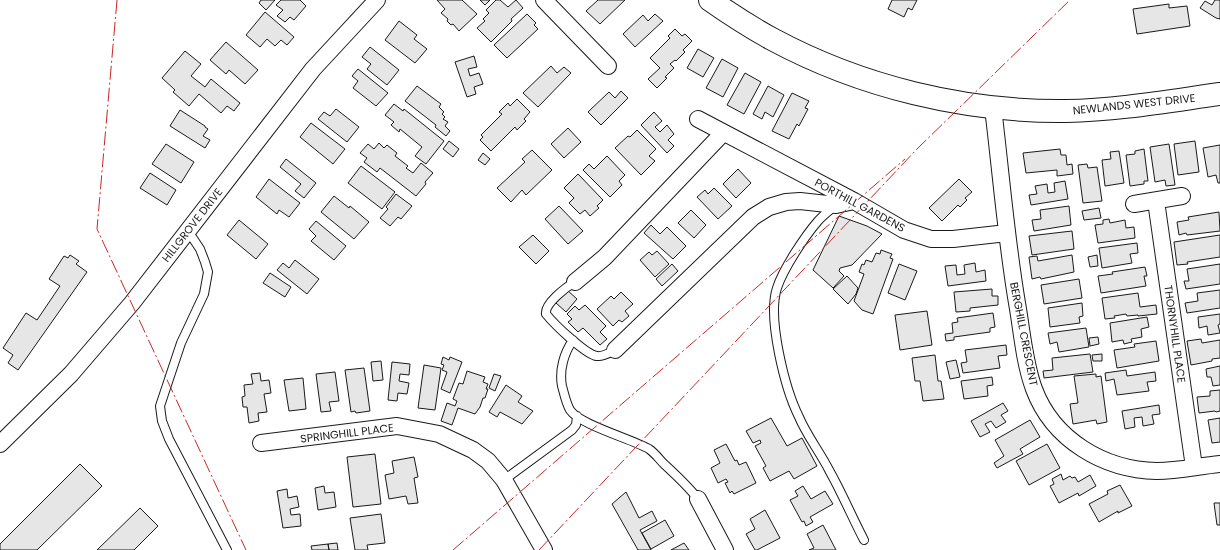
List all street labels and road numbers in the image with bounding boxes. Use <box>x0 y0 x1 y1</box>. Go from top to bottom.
street label: NEWLANDS WEST DRIVE <box>1072 90 1196 118</box>
street label: PORTHILL GARDENS <box>812 174 908 236</box>
street label: HILLGROVE DRIVE <box>158 185 226 265</box>
street label: BERGHILL CRESCENT <box>1006 281 1042 387</box>
street label: THORNYHILL PLACE <box>1160 284 1190 384</box>
street label: SPRINGHILL PLACE <box>299 419 395 447</box>

